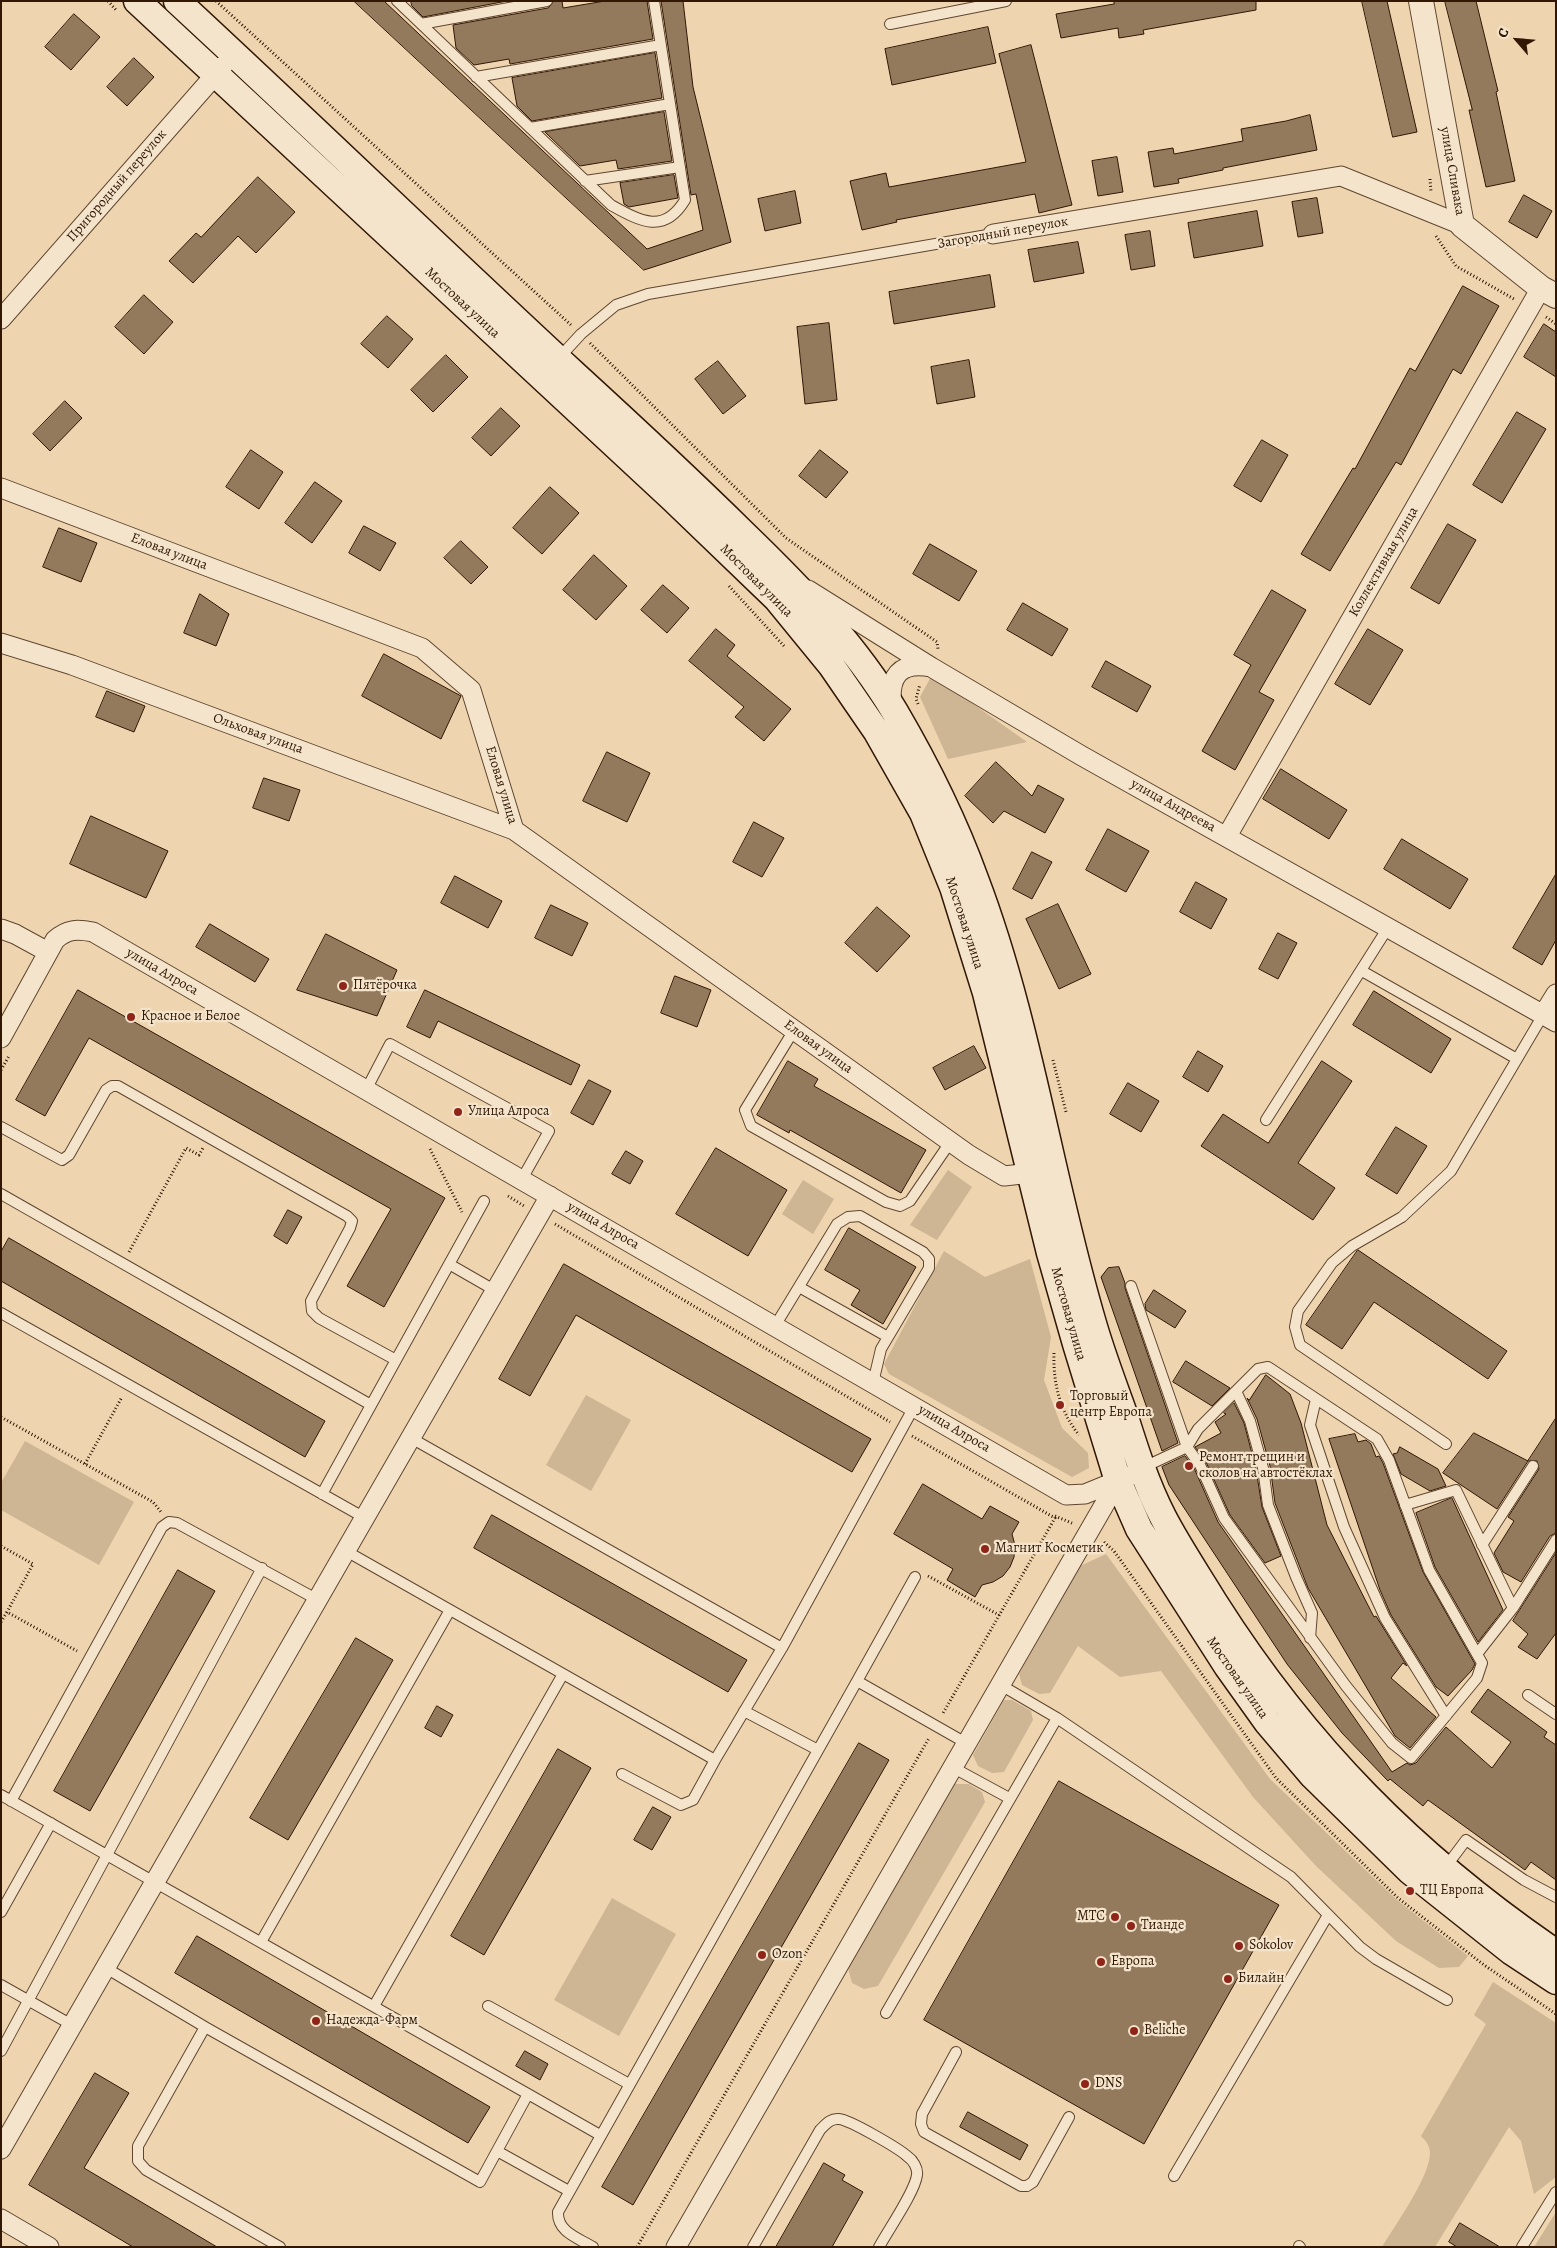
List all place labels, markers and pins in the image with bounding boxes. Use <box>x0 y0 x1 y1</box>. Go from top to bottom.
place label: Пятёрочка <box>353 978 417 994</box>
marker: Пятёрочка <box>337 980 349 992</box>
place label: Красное и Белое <box>141 1009 240 1025</box>
marker: Красное и Белое <box>125 1011 137 1023</box>
place label: Улица Алроса <box>468 1104 549 1120</box>
marker: Улица Алроса <box>452 1106 464 1118</box>
place label: Торговый центр Европа <box>1070 1389 1152 1421</box>
marker: Торговый центр Европа <box>1054 1399 1066 1411</box>
place label: Ремонт трещин и сколов на автостёклах <box>1199 1450 1333 1482</box>
marker: Ремонт трещин и сколов на автостёклах <box>1183 1460 1195 1472</box>
place label: Магнит Косметик <box>995 1541 1103 1557</box>
marker: Магнит Косметик <box>979 1543 991 1555</box>
place label: ТЦ Европа <box>1420 1883 1484 1899</box>
marker: ТЦ Европа <box>1404 1885 1416 1897</box>
place label: МТС <box>1077 1909 1105 1925</box>
marker: МТС <box>1109 1911 1121 1923</box>
place label: Тианде <box>1141 1918 1184 1934</box>
marker: Тианде <box>1125 1920 1137 1932</box>
place label: Sokolov <box>1249 1938 1293 1954</box>
marker: Sokolov <box>1233 1940 1245 1952</box>
place label: Ozon <box>772 1947 803 1963</box>
marker: Ozon <box>756 1949 768 1961</box>
place label: Европа <box>1111 1954 1154 1970</box>
marker: Европа <box>1095 1956 1107 1968</box>
place label: Билайн <box>1238 1971 1284 1987</box>
marker: Билайн <box>1222 1973 1234 1985</box>
place label: Надежда-Фарм <box>326 2013 418 2029</box>
marker: Надежда-Фарм <box>310 2015 322 2027</box>
place label: Beliche <box>1144 2023 1186 2039</box>
marker: Beliche <box>1128 2025 1140 2037</box>
place label: DNS <box>1095 2076 1122 2092</box>
marker: DNS <box>1079 2078 1091 2090</box>

